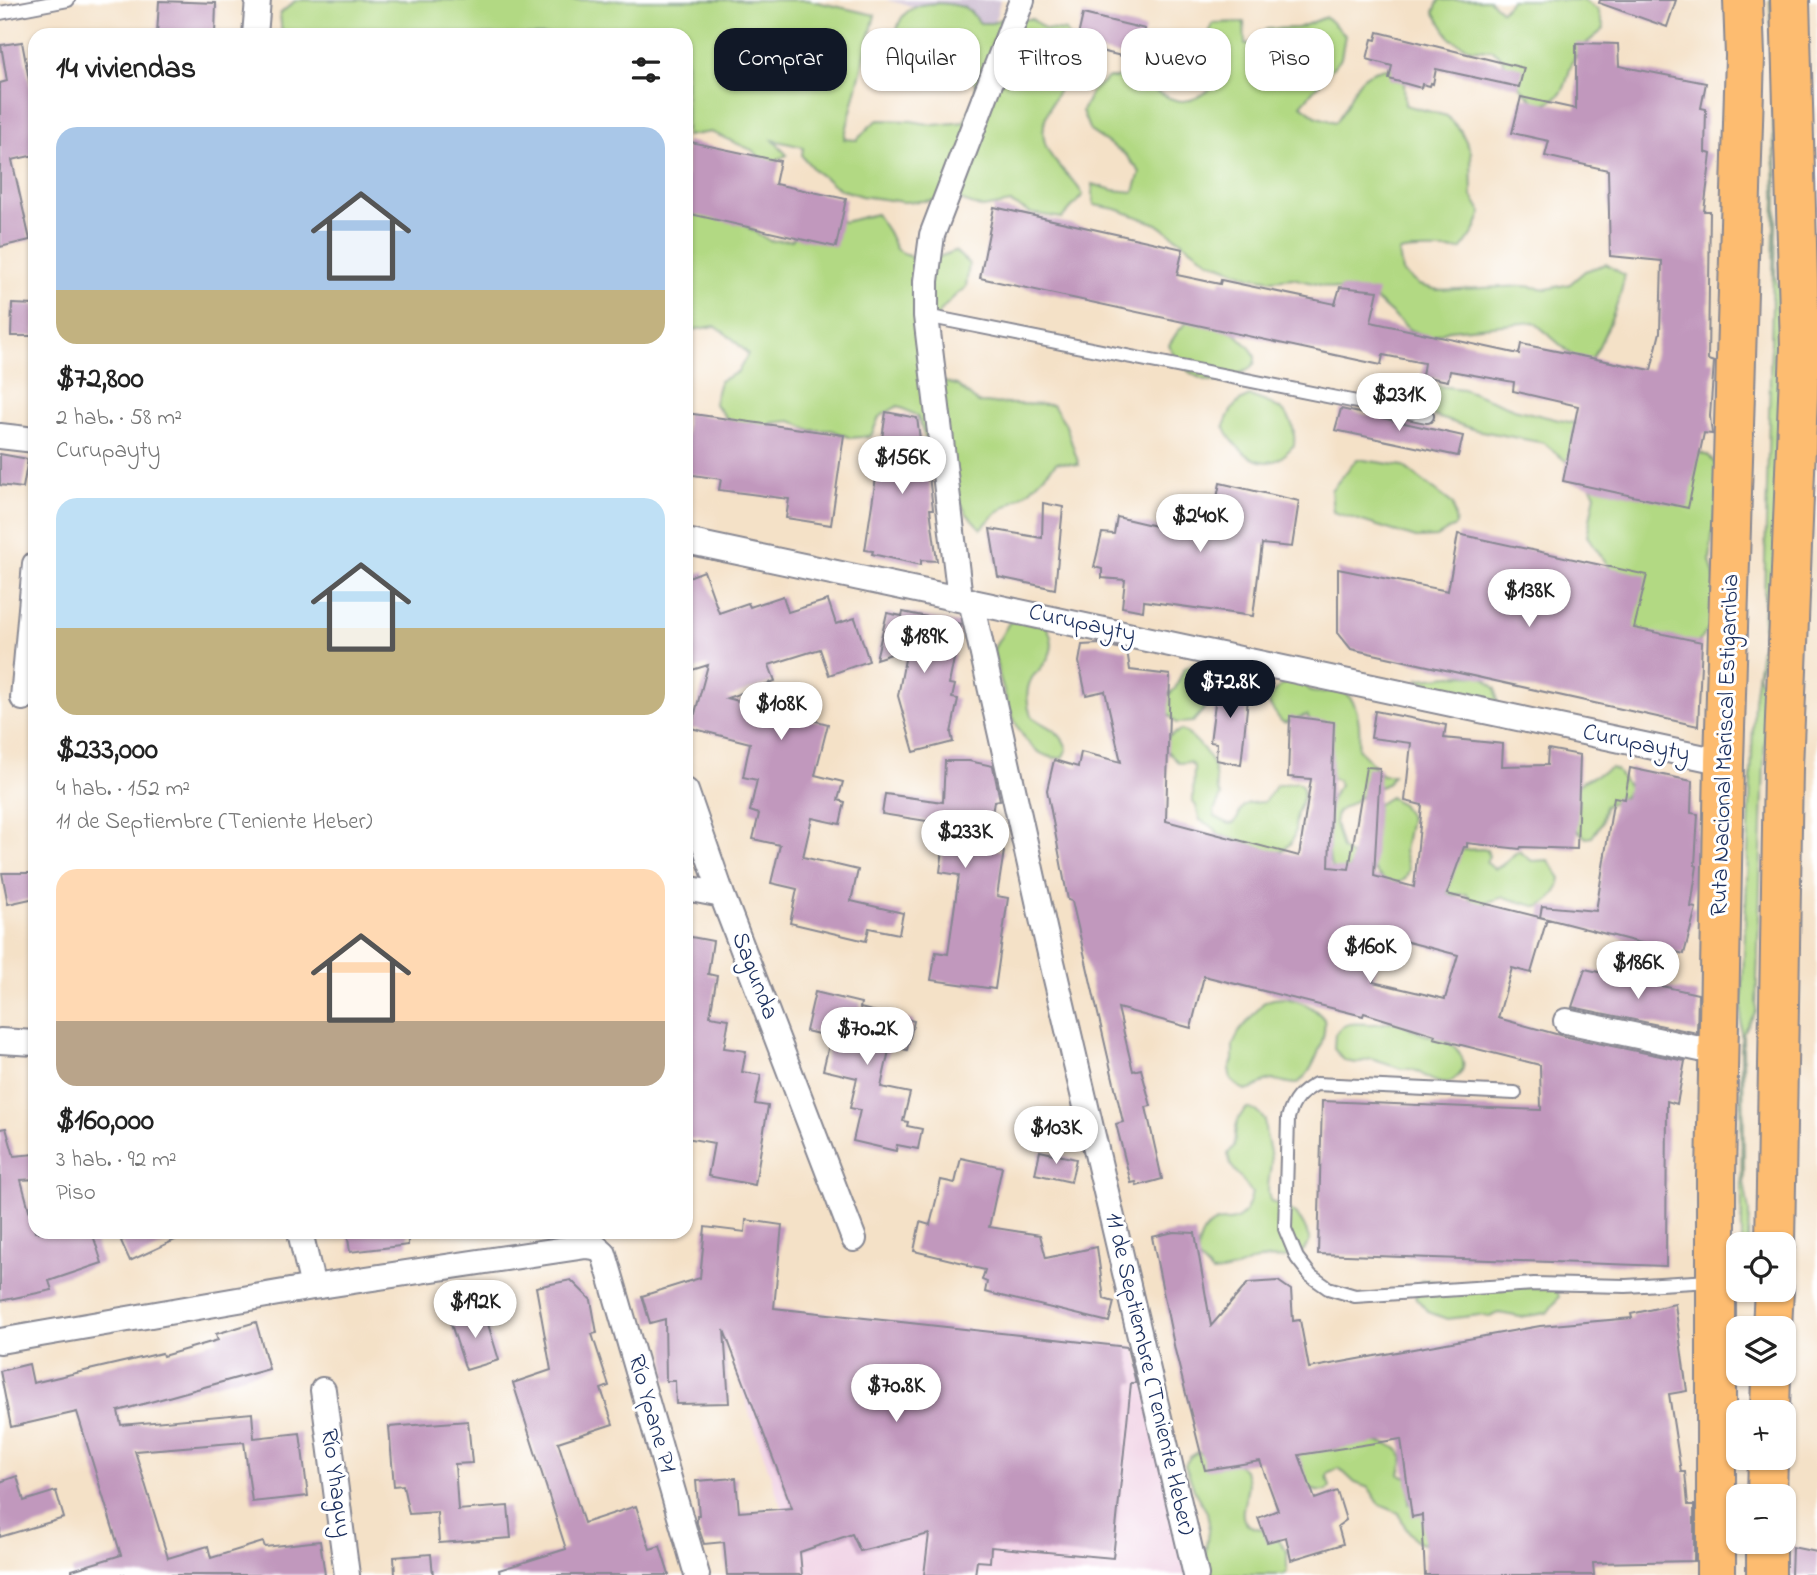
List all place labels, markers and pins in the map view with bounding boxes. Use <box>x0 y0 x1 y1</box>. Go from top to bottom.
pin: $231K <box>1350 374 1448 433</box>
pin: $156K <box>853 436 951 496</box>
pin: $240K <box>1151 494 1249 554</box>
pin: $138K <box>1480 570 1578 629</box>
pin: $189K <box>875 616 973 675</box>
pin: $72.8K <box>1173 660 1287 720</box>
pin: $108K <box>732 682 830 742</box>
pin: $233K <box>916 810 1014 870</box>
pin: $160K <box>1321 926 1419 985</box>
pin: $186K <box>1589 942 1687 1001</box>
pin: $70.2K <box>810 1007 924 1067</box>
pin: $103K <box>1007 1106 1105 1166</box>
pin: $192K <box>426 1280 524 1340</box>
pin: $70.8K <box>839 1364 953 1424</box>

